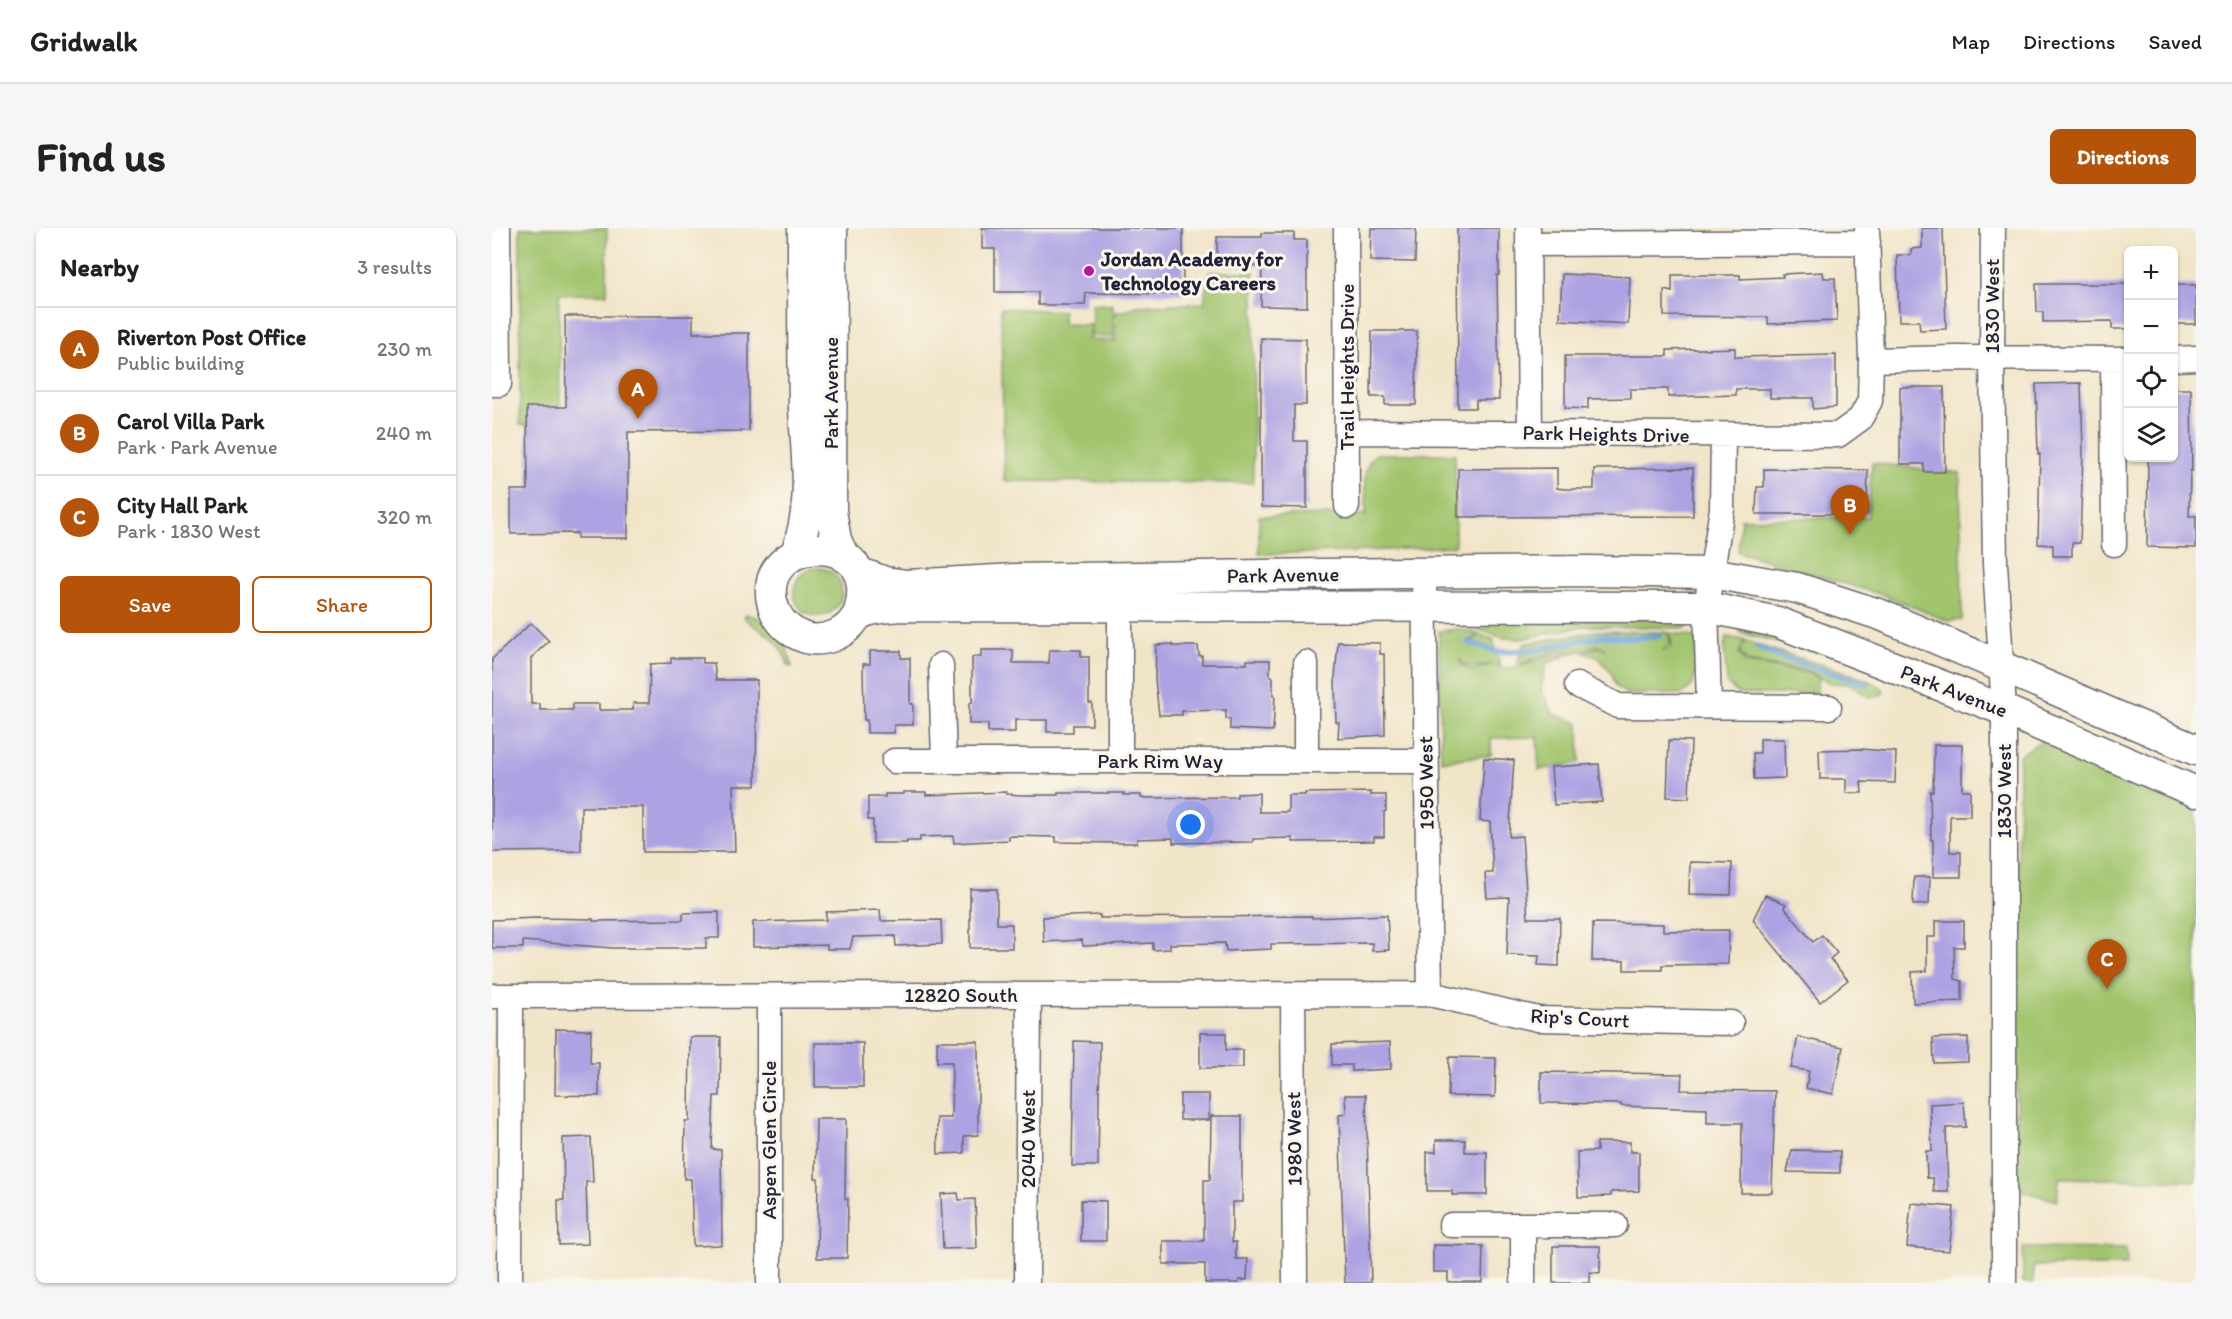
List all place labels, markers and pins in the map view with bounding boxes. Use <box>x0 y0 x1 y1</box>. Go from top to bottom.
place label: Jordan Academy for Technology Careers <box>1100 246 1283 296</box>
marker: Jordan Academy for Technology Careers <box>1082 264 1096 278</box>
pin: A <box>618 370 658 419</box>
pin: B <box>1830 486 1870 535</box>
pin: C <box>2088 940 2126 989</box>

